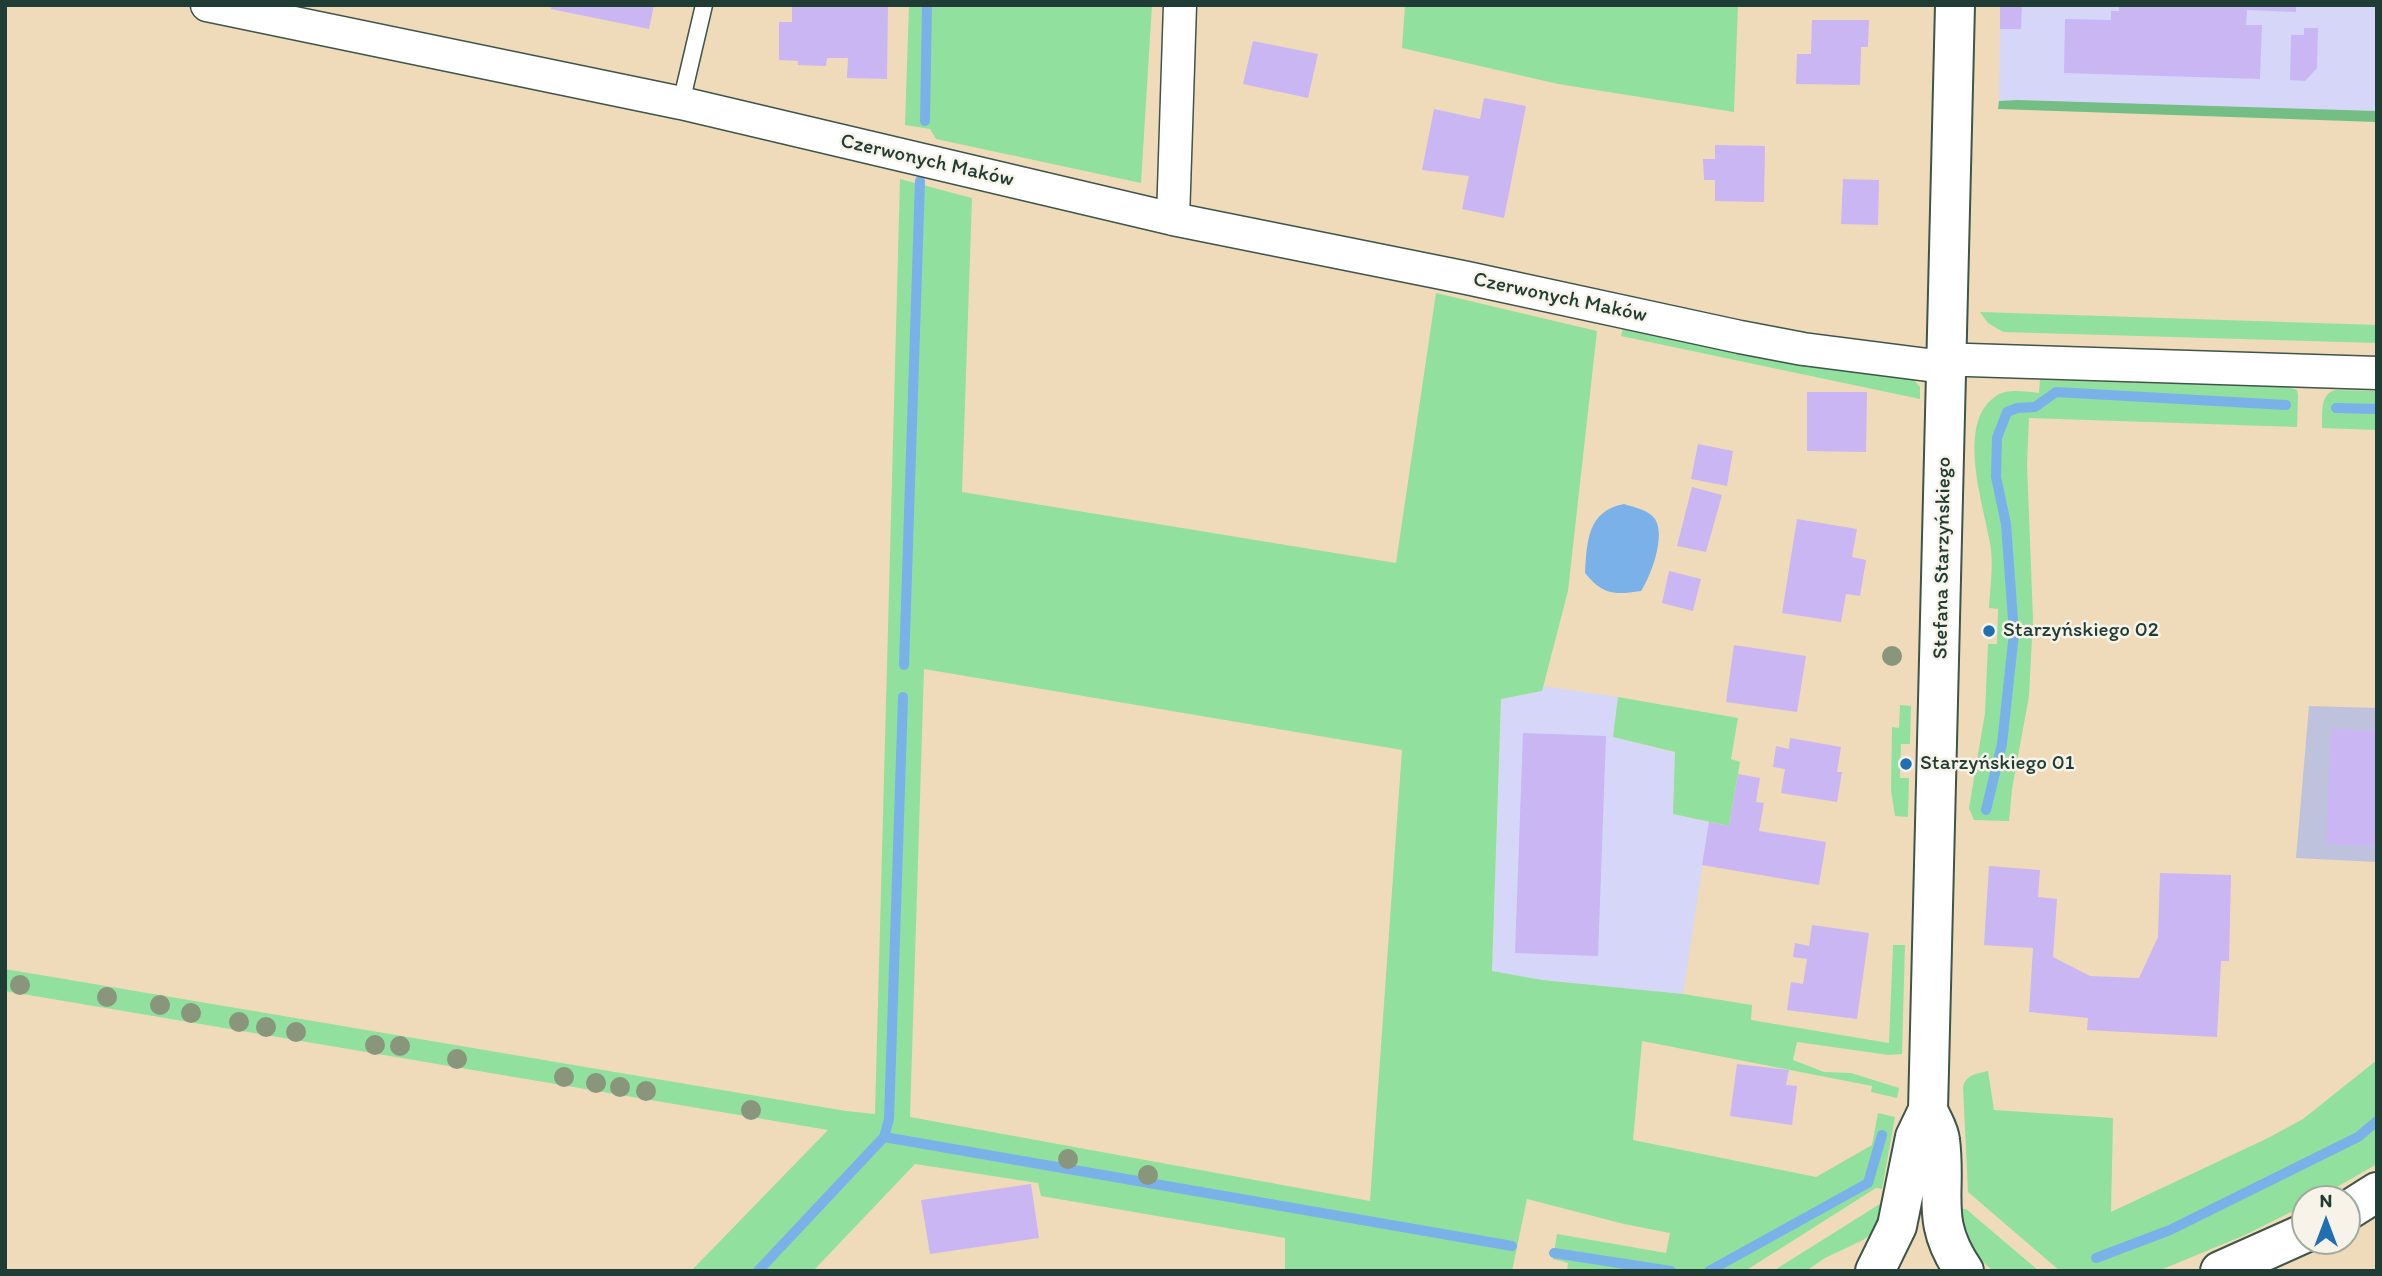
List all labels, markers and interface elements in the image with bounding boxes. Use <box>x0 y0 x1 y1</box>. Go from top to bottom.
street label: Czerwonych Maków <box>838 129 1016 193</box>
street label: Czerwonych Maków <box>1471 267 1649 329</box>
street label: Stefana Starzyńskiego <box>1929 457 1957 659</box>
place label: Starzyńskiego 02 <box>2003 618 2159 644</box>
marker: Starzyńskiego 02 <box>1981 623 1997 639</box>
place label: Starzyńskiego 01 <box>1920 751 2074 777</box>
marker: Starzyńskiego 01 <box>1898 756 1914 772</box>
north arrow <box>2291 1185 2361 1255</box>
text: N <box>2320 1189 2332 1212</box>

